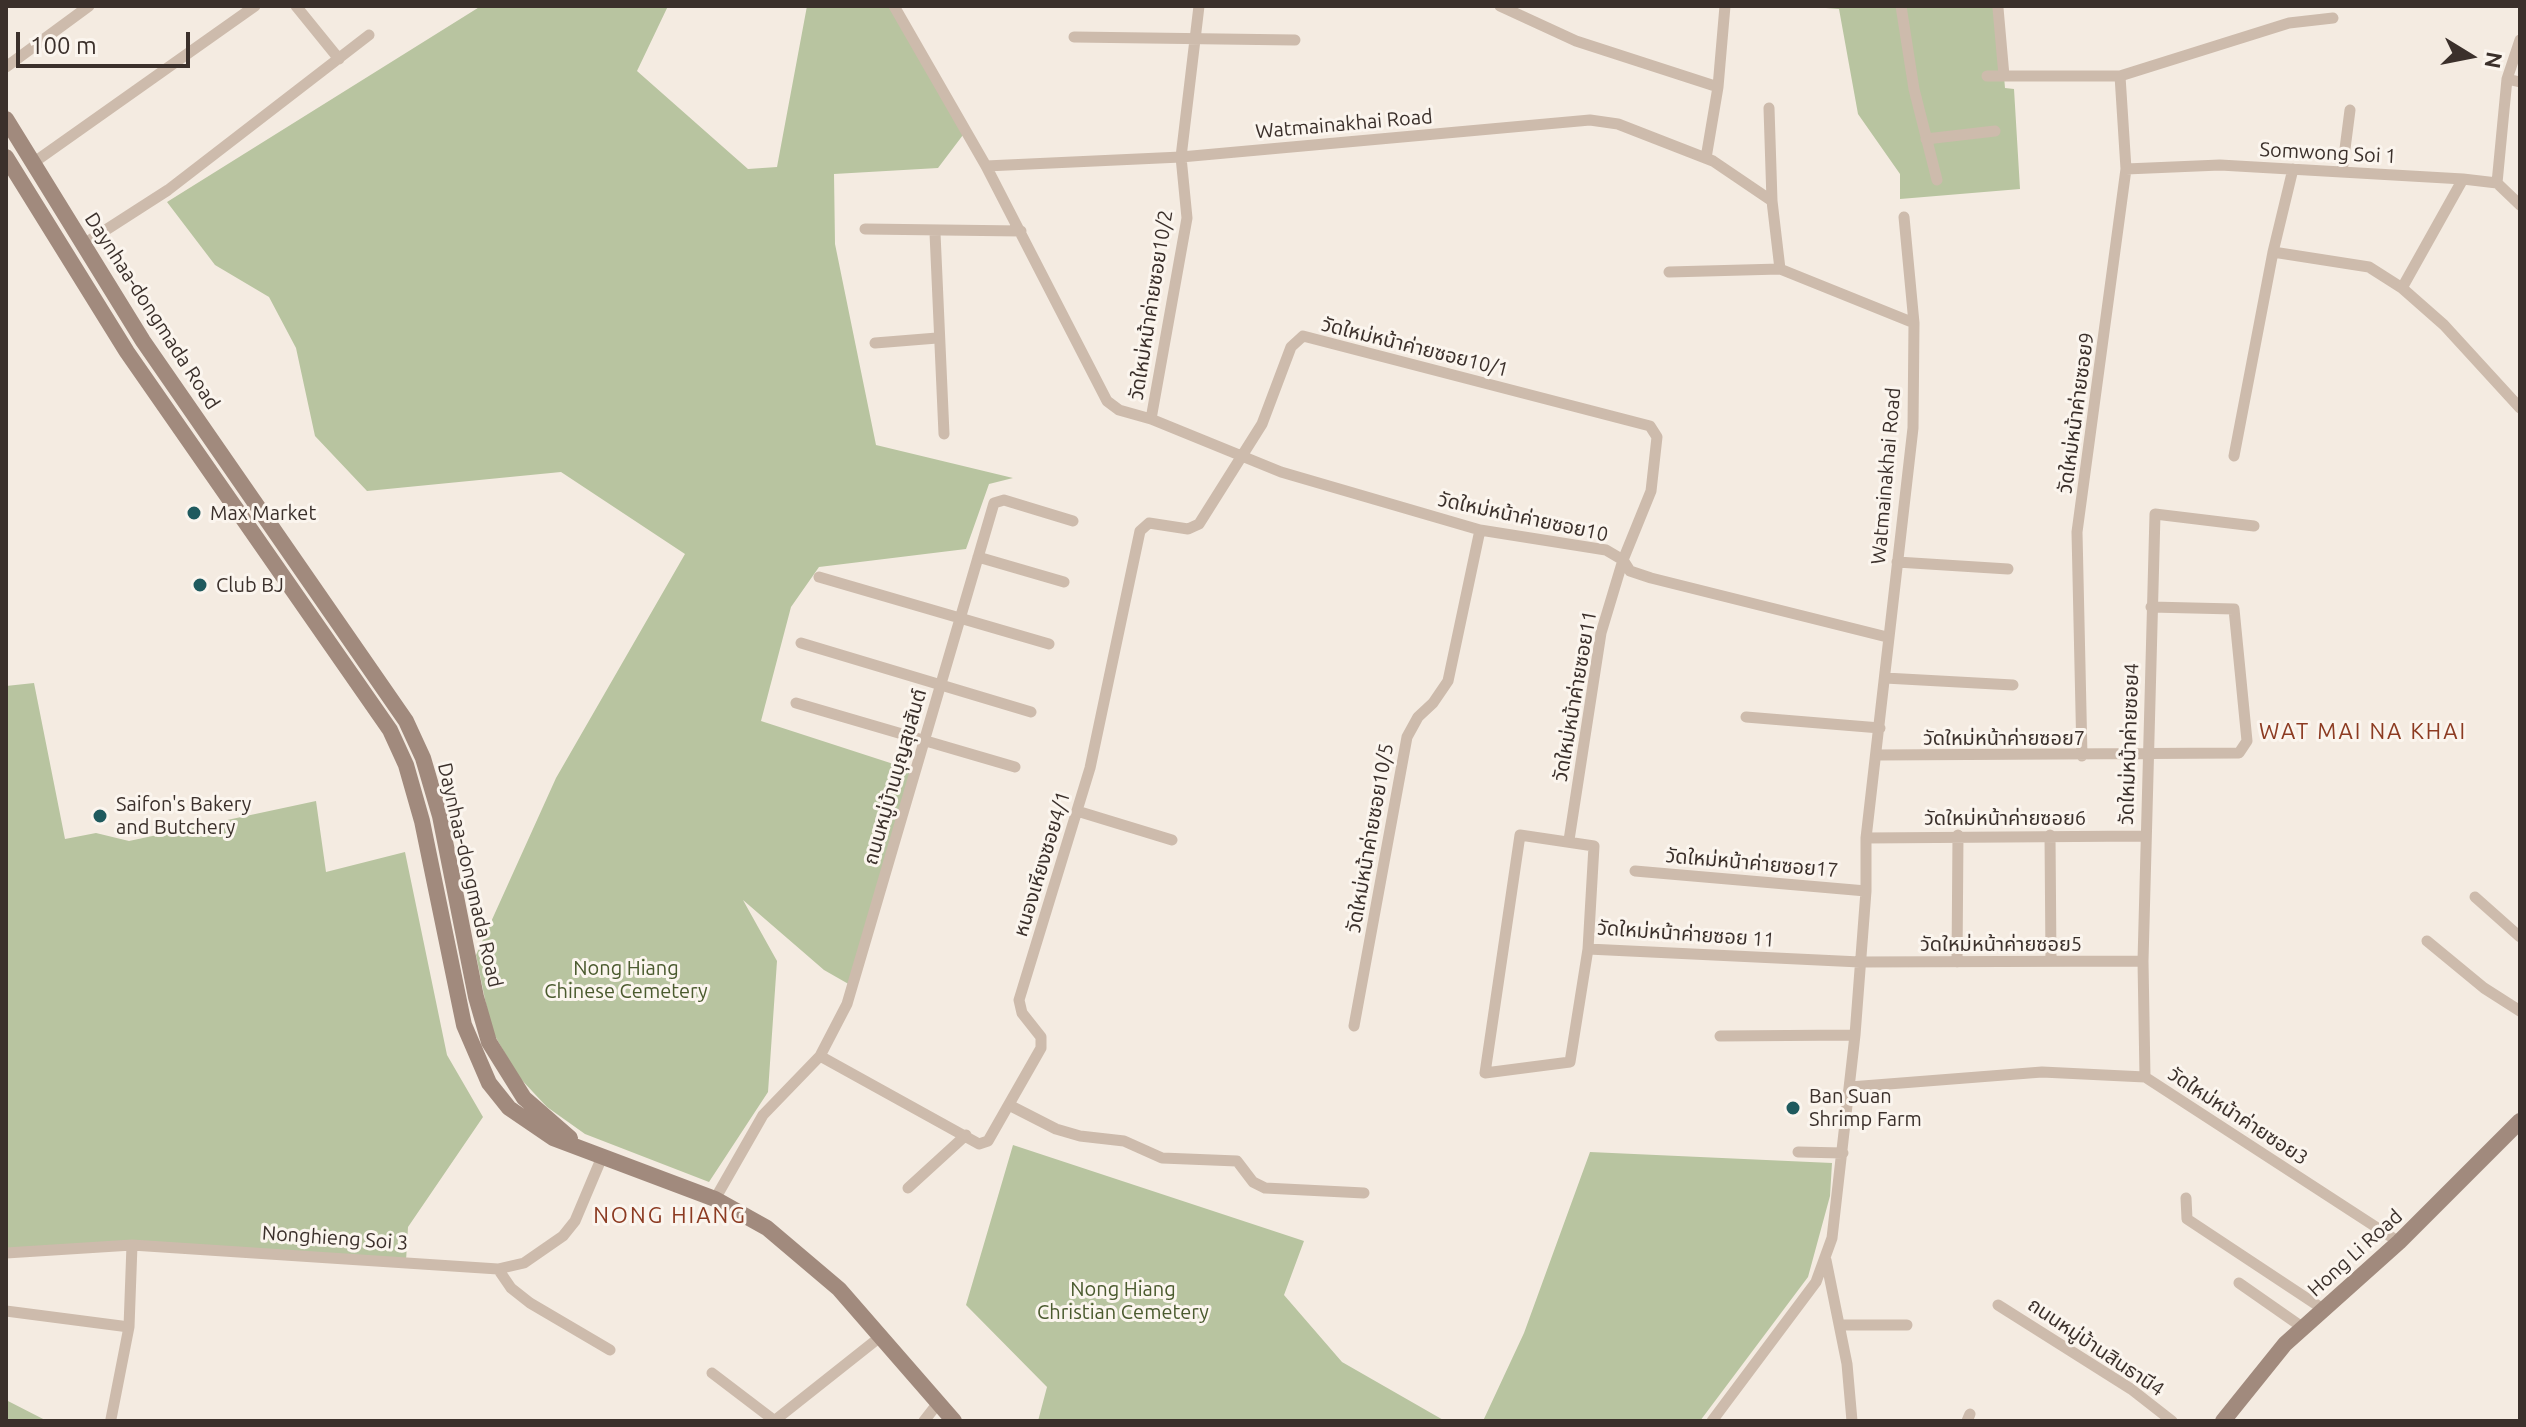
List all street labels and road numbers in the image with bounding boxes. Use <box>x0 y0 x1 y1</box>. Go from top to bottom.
street label: Watmainakhai Road <box>1254 104 1434 144</box>
street label: Somwong Soi 1 <box>2259 137 2397 169</box>
street label: Daynhaa-dongmada Road <box>79 208 225 414</box>
street label: วัดใหม่หน้าค่ายซอย10/2 <box>1124 208 1178 402</box>
street label: วัดใหม่หน้าค่ายซอย10/1 <box>1319 312 1511 382</box>
street label: วัดใหม่หน้าค่ายซอย9 <box>2053 331 2099 495</box>
street label: Watmainakhai Road <box>1866 386 1906 566</box>
street label: วัดใหม่หน้าค่ายซอย10 <box>1436 487 1610 547</box>
street label: วัดใหม่หน้าค่ายซอย11 <box>1548 609 1602 783</box>
street label: วัดใหม่หน้าค่ายซอย4 <box>2114 663 2144 825</box>
street label: ถนนหมู่บ้านบุญสุขสันต์ <box>858 686 932 868</box>
street label: วัดใหม่หน้าค่ายซอย7 <box>1923 726 2085 750</box>
street label: วัดใหม่หน้าค่ายซอย10/5 <box>1342 741 1398 935</box>
street label: Daynhaa-dongmada Road <box>432 760 508 990</box>
street label: หนองเหียงซอย4/1 <box>1008 788 1076 940</box>
street label: วัดใหม่หน้าค่ายซอย6 <box>1924 806 2086 830</box>
street label: วัดใหม่หน้าค่ายซอย17 <box>1665 843 1839 883</box>
street label: วัดใหม่หน้าค่ายซอย 11 <box>1596 916 1776 952</box>
street label: วัดใหม่หน้าค่ายซอย5 <box>1920 932 2082 956</box>
street label: วัดใหม่หน้าค่ายซอย3 <box>2163 1062 2313 1170</box>
street label: Hong Li Road <box>2303 1204 2407 1302</box>
street label: Nonghieng Soi 3 <box>261 1221 409 1255</box>
street label: ถนนหมู่บ้านสินธานี4 <box>2023 1293 2169 1401</box>

